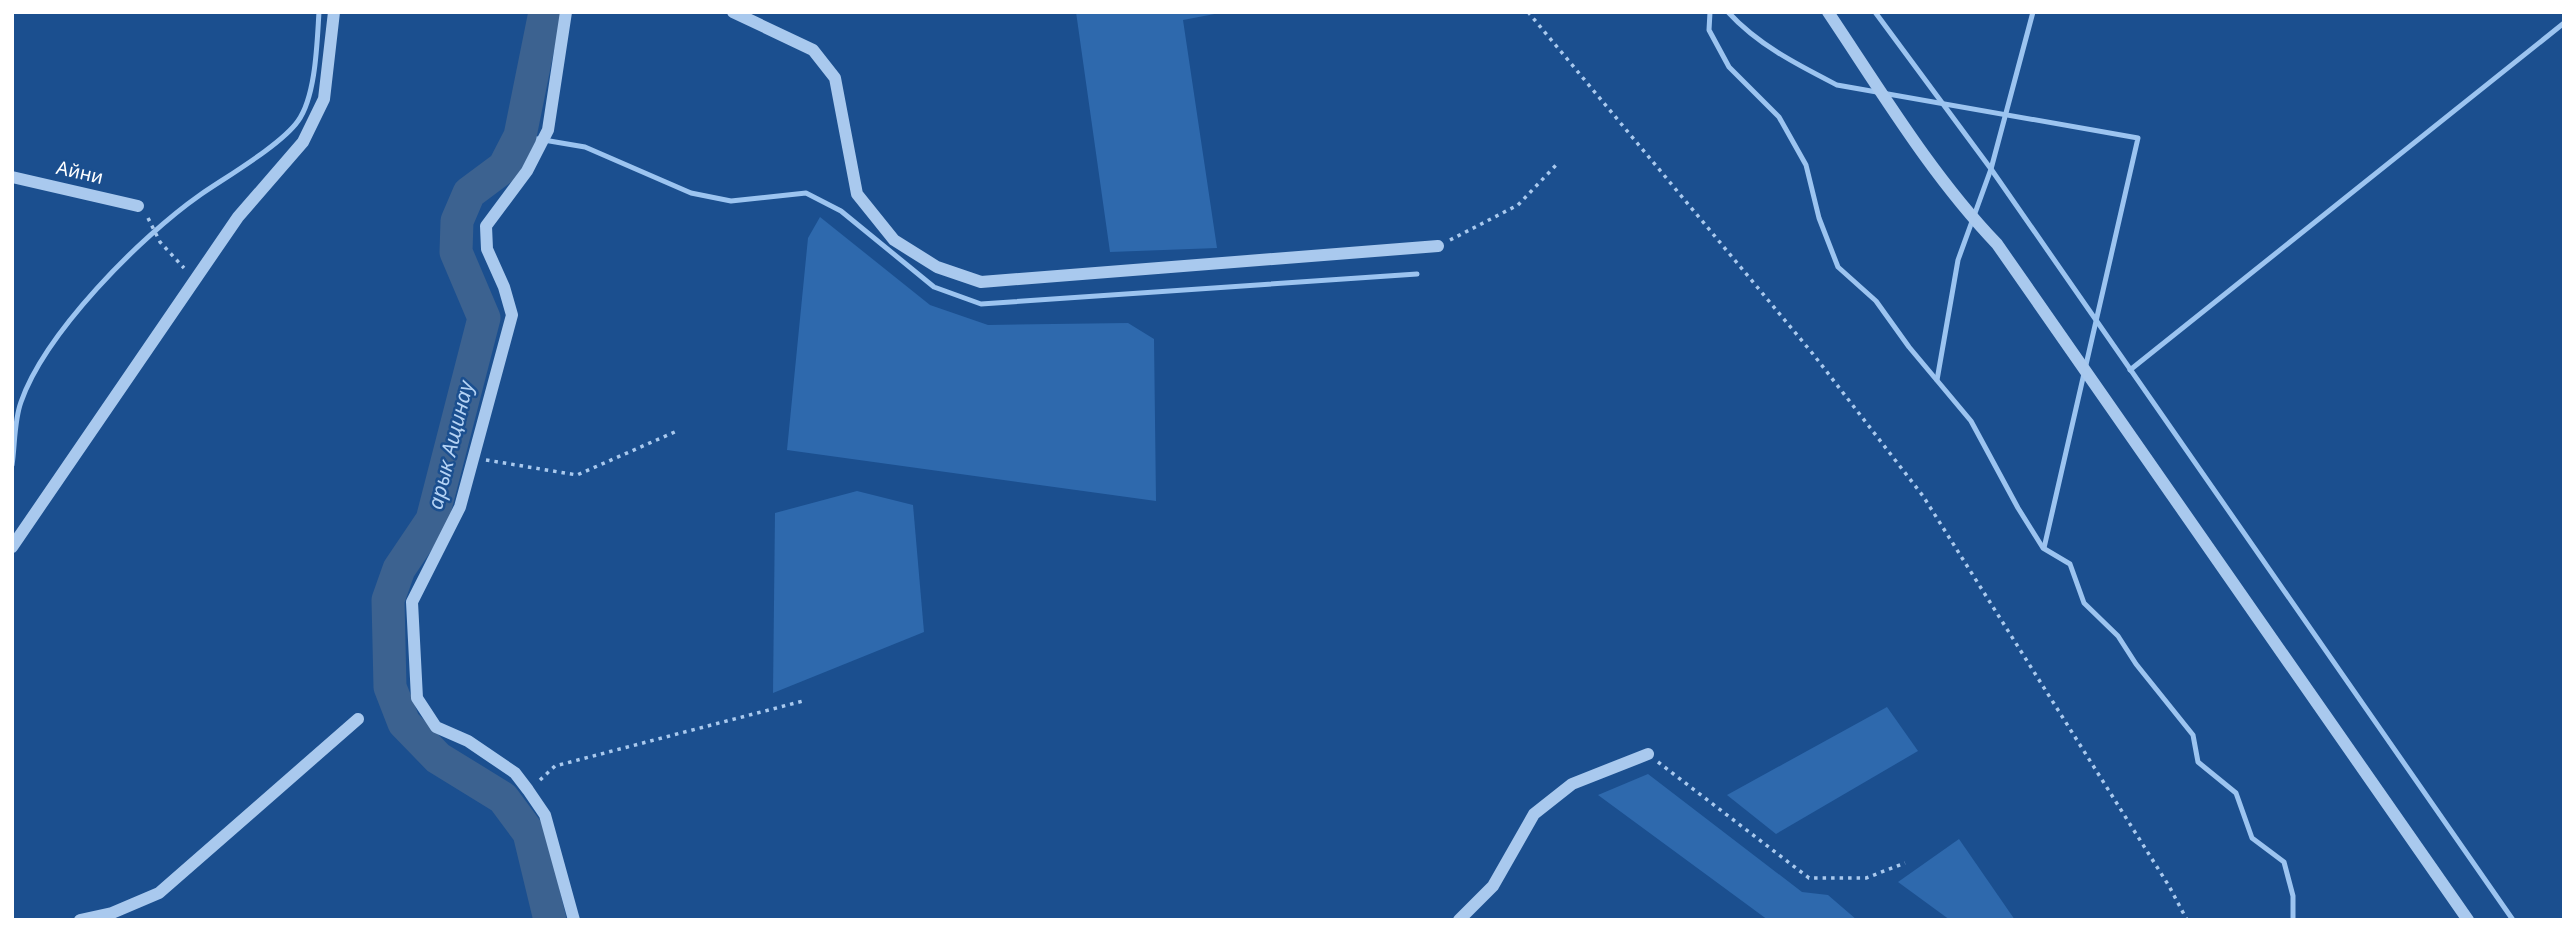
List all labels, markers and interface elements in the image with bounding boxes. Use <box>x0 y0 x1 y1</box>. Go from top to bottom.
street label: Айни <box>54 154 106 190</box>
water label: арык Ащинау <box>421 377 480 512</box>

